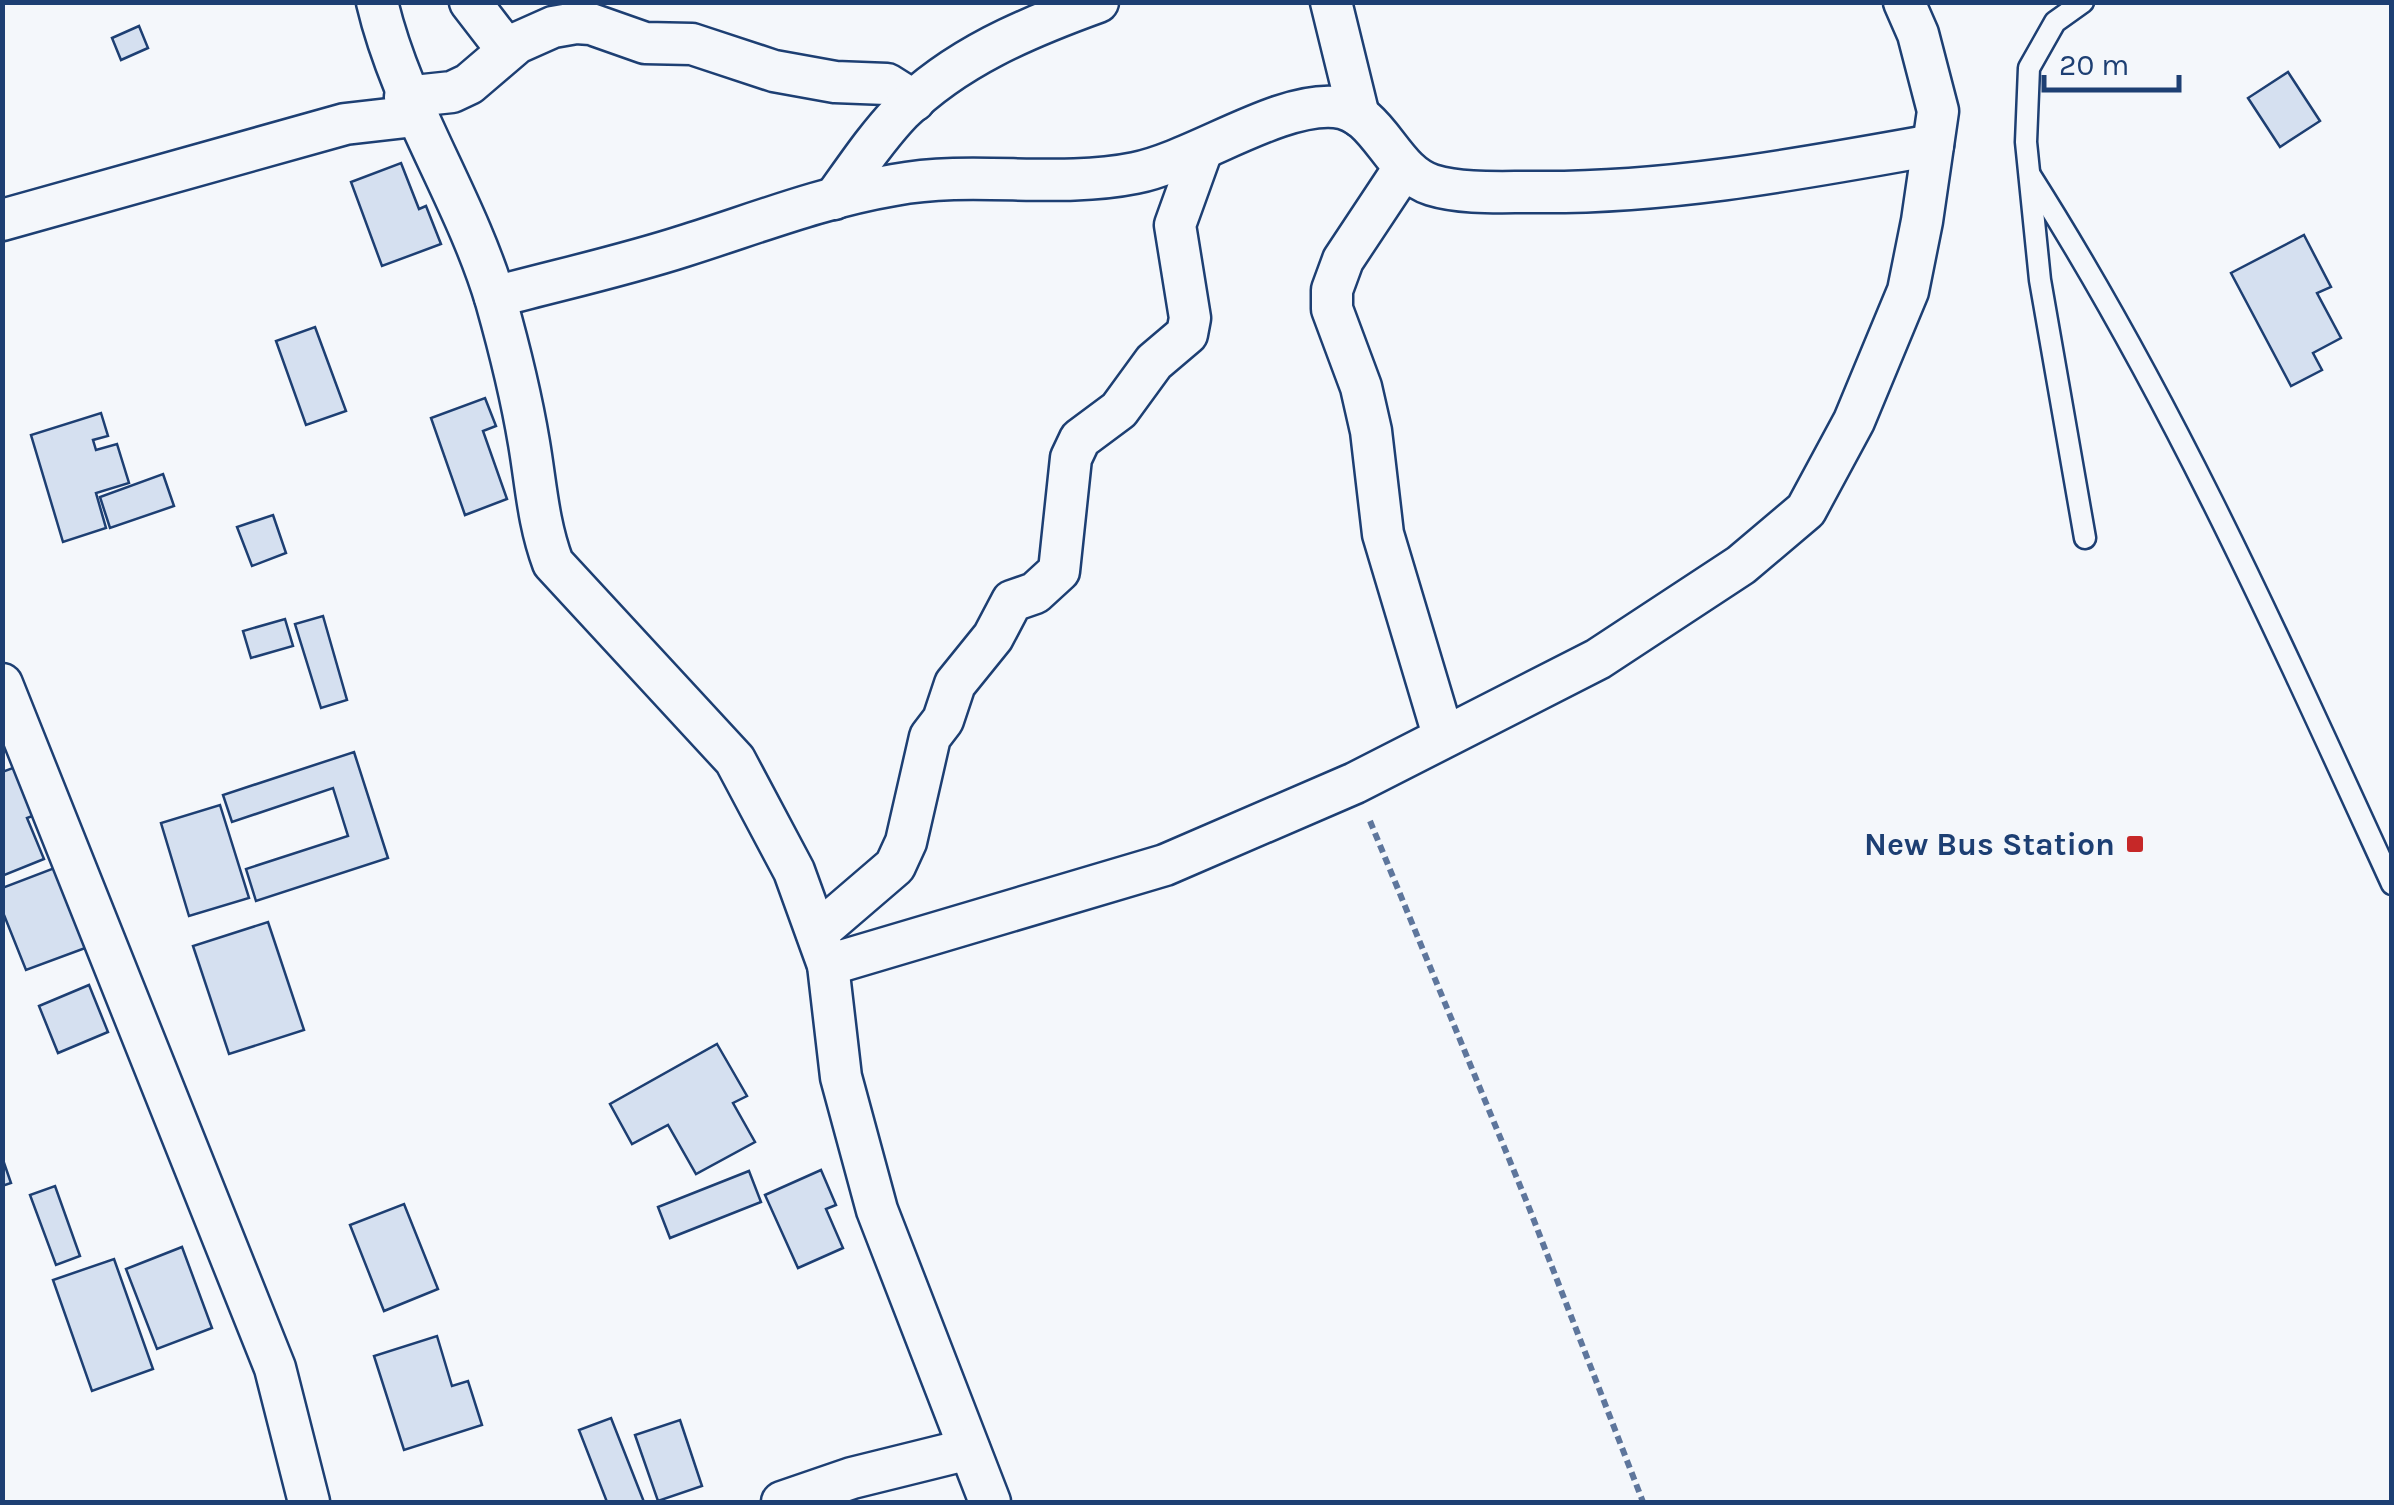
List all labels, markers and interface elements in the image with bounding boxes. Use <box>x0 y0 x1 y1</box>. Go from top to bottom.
scale bar <box>2044 30 2179 92</box>
text: 20 m <box>2059 47 2129 83</box>
place label: New Bus Station <box>1864 826 2115 863</box>
marker: New Bus Station <box>2124 833 2146 855</box>

